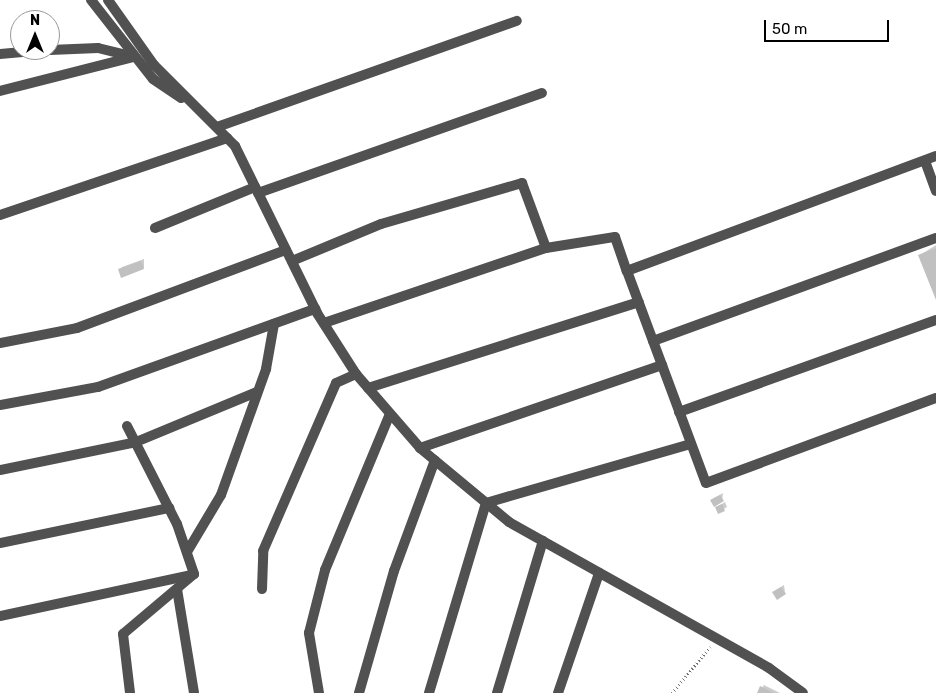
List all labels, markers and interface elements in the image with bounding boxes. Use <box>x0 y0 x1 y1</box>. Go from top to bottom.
north arrow <box>10 10 60 60</box>
scale bar <box>766 10 891 42</box>
text: N <box>30 12 40 29</box>
text: 50 m <box>772 20 807 38</box>

